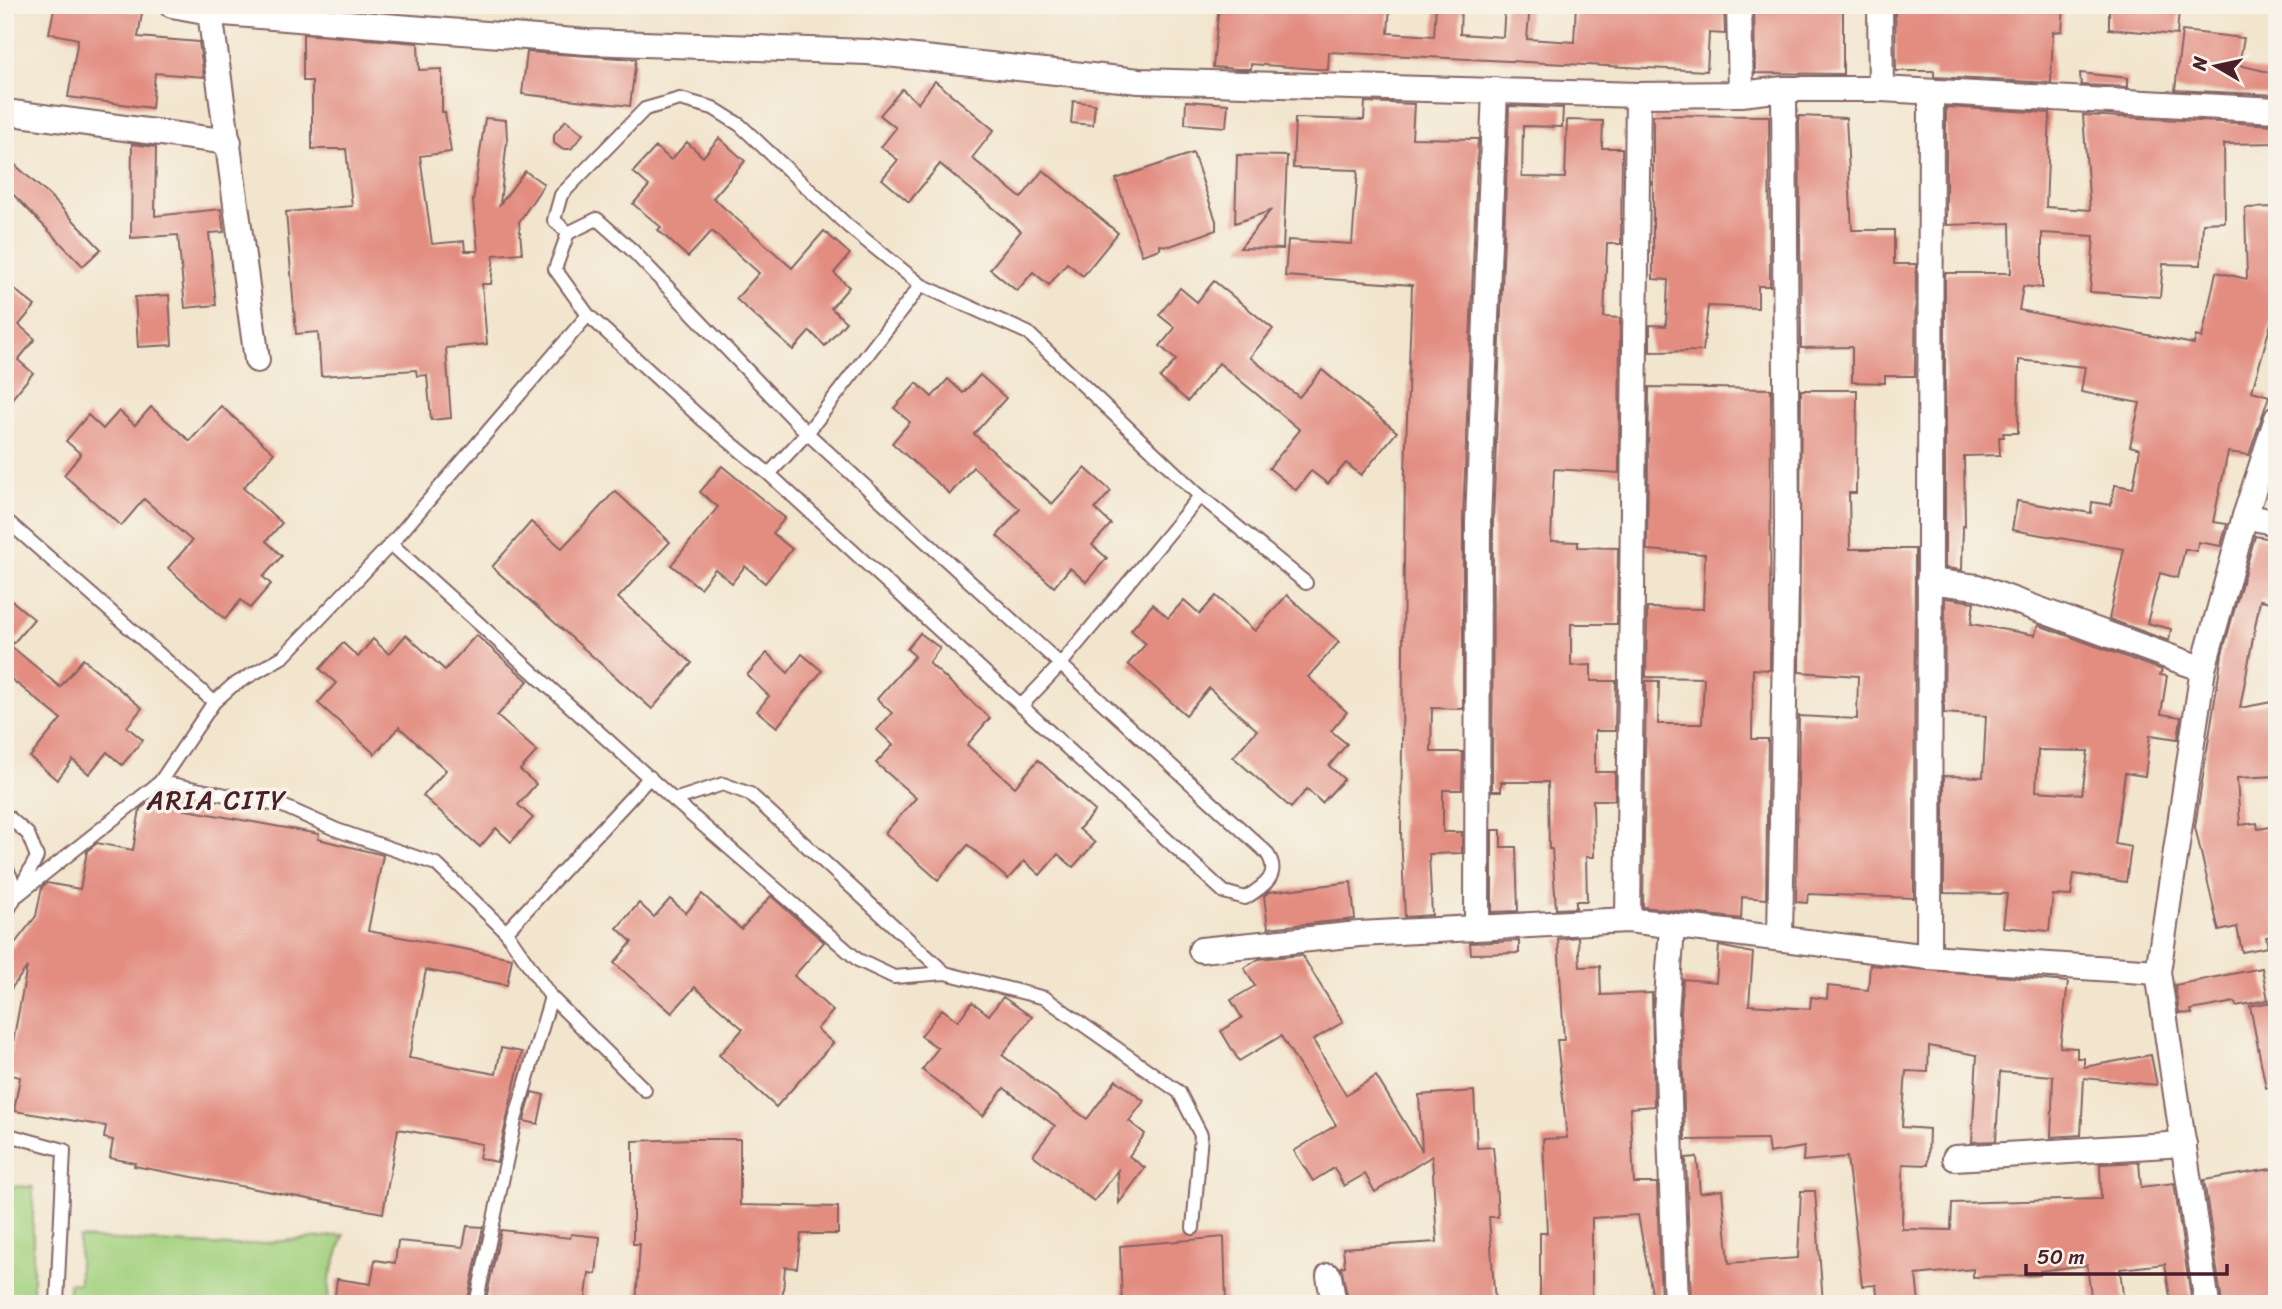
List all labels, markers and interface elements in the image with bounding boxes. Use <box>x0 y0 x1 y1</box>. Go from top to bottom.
north arrow <box>2180 32 2250 102</box>
text: N <box>2182 54 2217 73</box>
district label: ARIA CITY <box>146 777 287 823</box>
scale bar <box>2026 1232 2228 1276</box>
text: 50 m <box>2037 1238 2085 1276</box>

